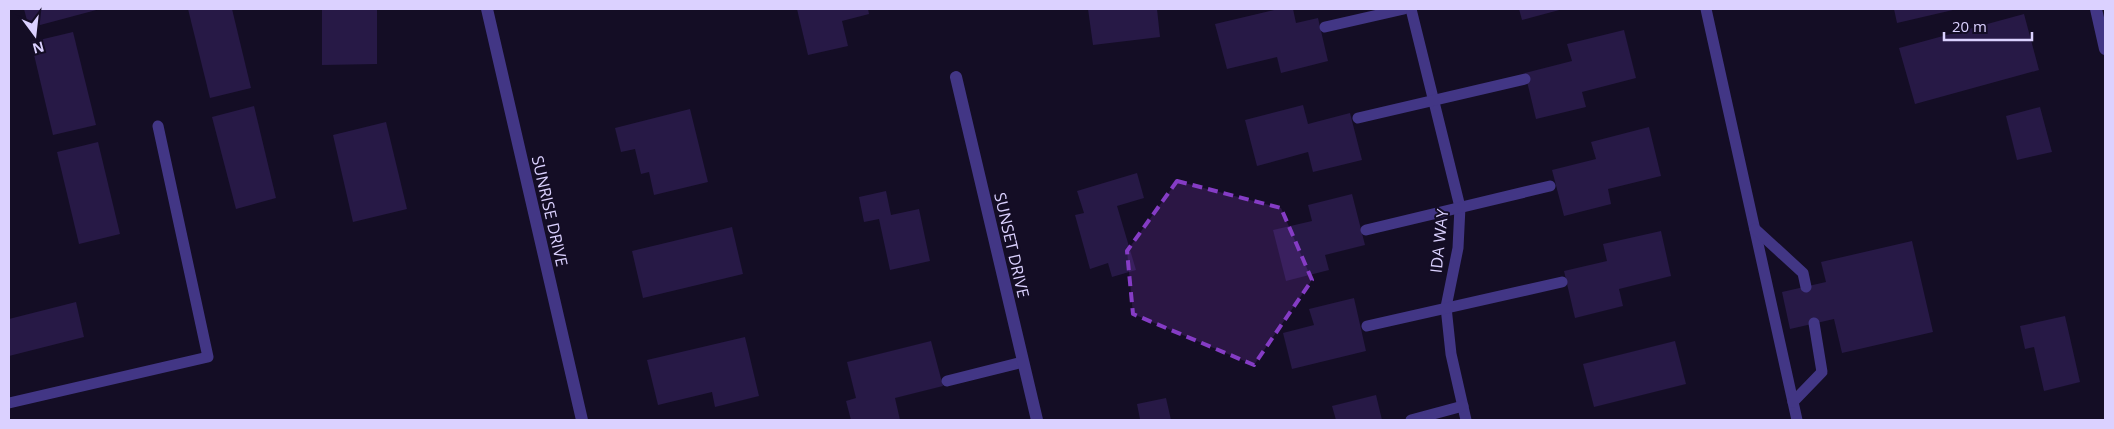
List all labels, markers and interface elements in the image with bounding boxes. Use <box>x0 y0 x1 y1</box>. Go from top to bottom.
north arrow <box>10 10 60 60</box>
scale bar <box>1944 10 2032 42</box>
text: 20 m <box>1952 16 1987 36</box>
text: N <box>31 37 46 59</box>
street label: SUNRISE DRIVE <box>527 153 573 269</box>
street label: SUNSET DRIVE <box>989 190 1035 300</box>
street label: IDA WAY <box>1425 208 1453 274</box>

